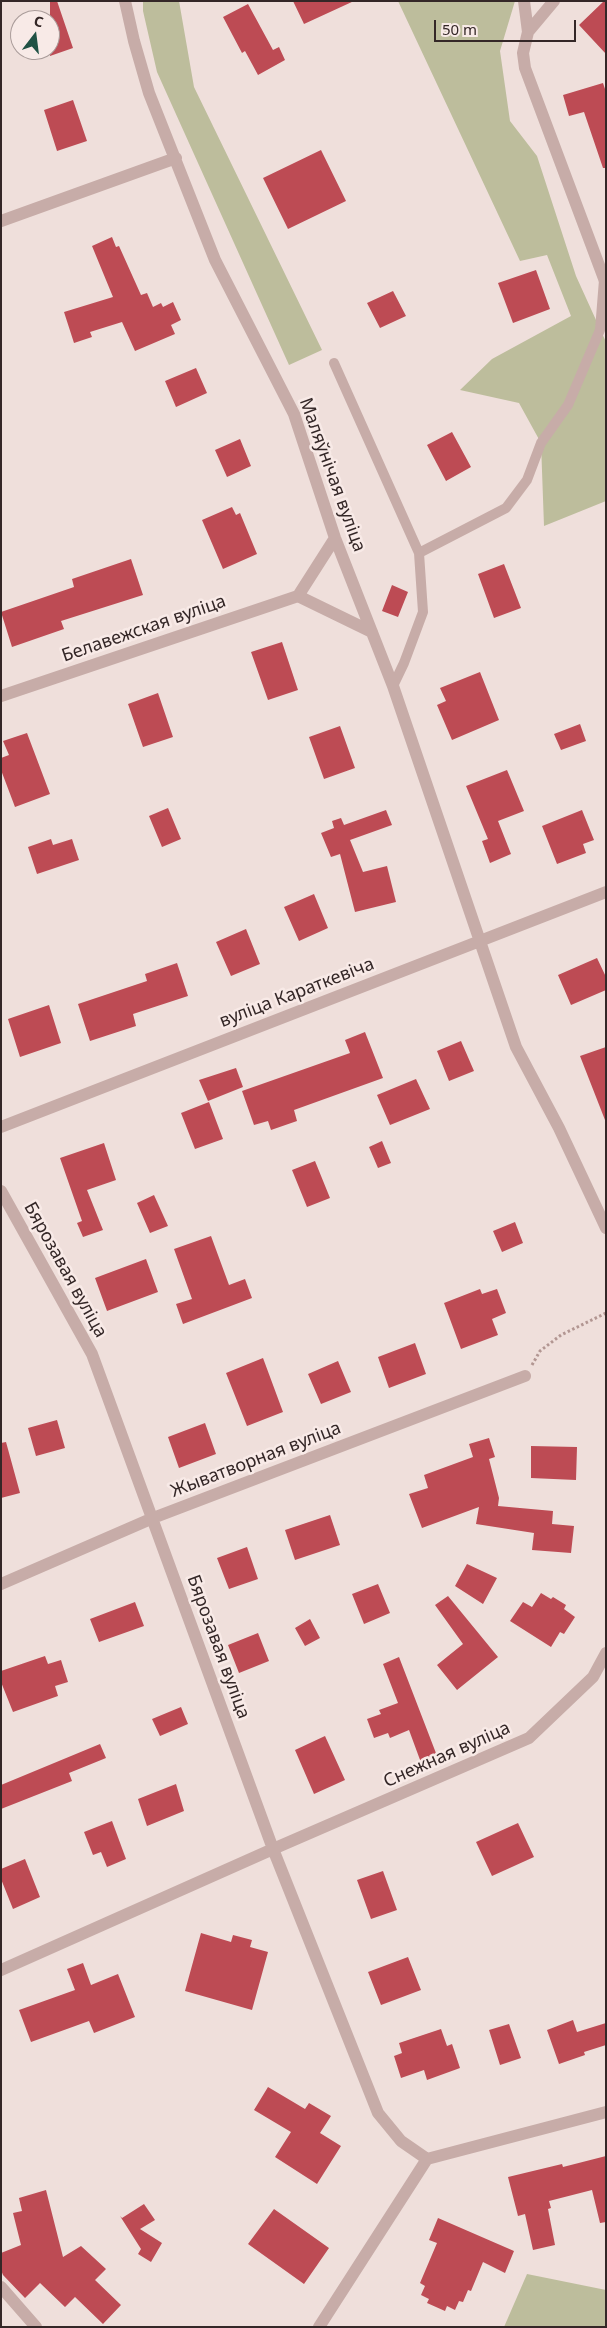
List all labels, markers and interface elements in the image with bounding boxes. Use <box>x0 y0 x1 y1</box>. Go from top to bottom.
north arrow <box>10 10 60 60</box>
scale bar <box>437 10 580 42</box>
text: С <box>32 11 46 31</box>
text: 50 m <box>442 19 477 39</box>
street label: Маляўнічая вуліца <box>294 395 370 555</box>
street label: Белавежская вуліца <box>59 591 229 667</box>
street label: вуліца Караткевіча <box>217 954 377 1032</box>
street label: Бярозавая вуліца <box>19 1198 111 1342</box>
street label: Жыватворная вуліца <box>168 1418 344 1502</box>
street label: Бярозавая вуліца <box>182 1572 254 1722</box>
street label: Снежная вуліца <box>380 1717 514 1793</box>

